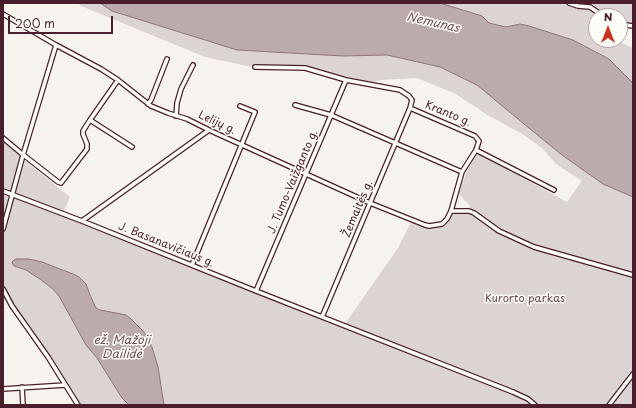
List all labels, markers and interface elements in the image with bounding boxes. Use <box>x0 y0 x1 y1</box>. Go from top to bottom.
scale bar <box>10 8 115 34</box>
north arrow <box>588 8 628 48</box>
text: N <box>604 8 612 25</box>
water label: Nemunas <box>405 10 461 36</box>
text: 200 m <box>15 14 55 32</box>
street label: Kranto g. <box>423 98 473 130</box>
street label: Lelijų g. <box>196 109 238 137</box>
street label: J. Tumo-Vaižganto g. <box>265 128 321 236</box>
street label: Žemaitės g. <box>340 178 376 240</box>
street label: J. Basanavičiaus g. <box>116 220 216 270</box>
park label: Kurorto parkas <box>485 292 565 306</box>
water label: ež. Mažoji Dailidė <box>94 334 150 362</box>

